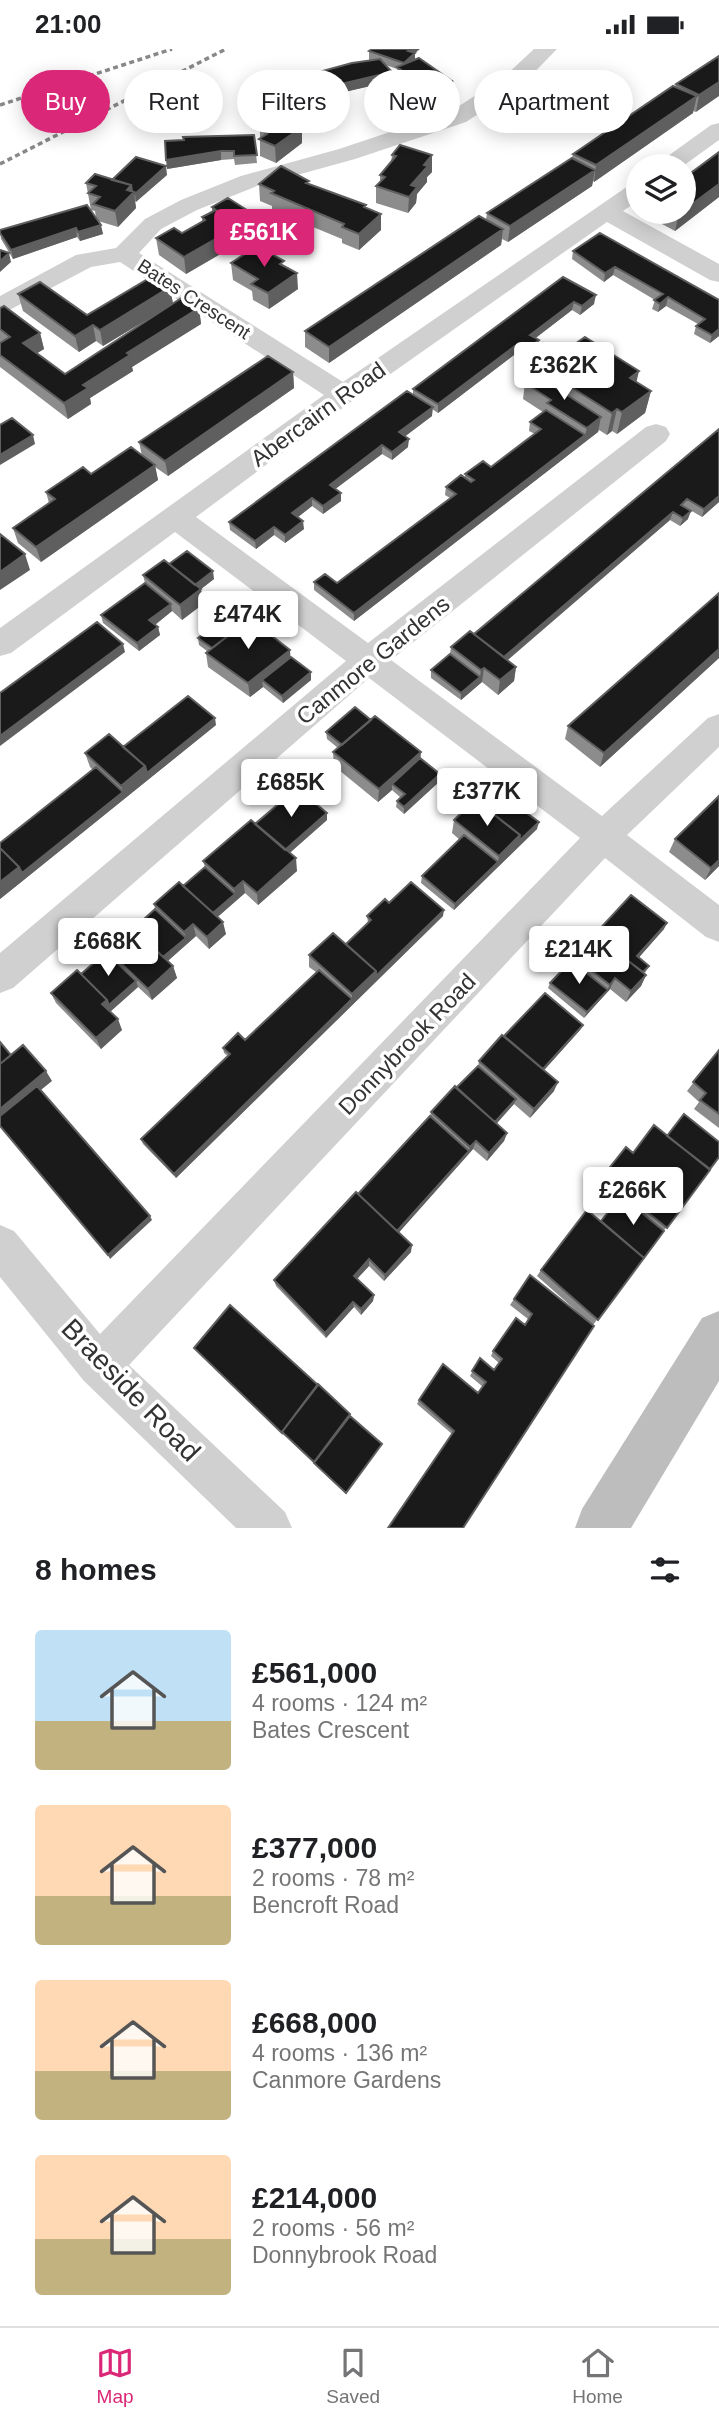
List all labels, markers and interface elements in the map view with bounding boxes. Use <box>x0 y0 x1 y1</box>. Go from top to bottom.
text: 21:00 <box>35 9 102 39</box>
chip: Buy <box>21 70 110 133</box>
chip: Rent <box>124 70 223 133</box>
chip: Filters <box>237 70 350 133</box>
chip: New <box>364 70 460 133</box>
chip: Apartment <box>474 70 633 133</box>
map controls <box>626 154 696 224</box>
button: layers <box>626 154 696 224</box>
pin: £561K <box>215 209 313 269</box>
text: £561K <box>230 219 298 245</box>
street label: Bates Crescent <box>134 255 255 344</box>
pin: £362K <box>515 343 613 402</box>
text: £362K <box>530 352 598 378</box>
street label: Abercairn Road <box>246 357 390 471</box>
street label: Canmore Gardens <box>291 590 455 730</box>
pin: £474K <box>199 591 297 651</box>
text: £474K <box>214 601 282 627</box>
pin: £685K <box>242 759 340 819</box>
text: £685K <box>257 769 325 795</box>
pin: £377K <box>438 769 536 828</box>
text: £377K <box>453 778 521 804</box>
pin: £668K <box>59 919 157 978</box>
pin: £214K <box>530 927 628 986</box>
text: £668K <box>74 928 142 954</box>
text: £214K <box>545 936 613 962</box>
street label: Donnybrook Road <box>333 968 481 1120</box>
pin: £266K <box>584 1167 682 1227</box>
text: £266K <box>599 1177 667 1203</box>
street label: Braeside Road <box>56 1313 206 1467</box>
icon: filters <box>646 1551 684 1589</box>
text: 8 homes <box>35 1553 157 1586</box>
text: £561,000 <box>252 1656 377 1689</box>
icon: home <box>91 1658 175 1742</box>
text: 4 rooms · 124 m² <box>252 1690 427 1716</box>
text: Bates Crescent <box>252 1717 409 1743</box>
text: £377,000 <box>252 1831 377 1864</box>
icon: home <box>91 1833 175 1917</box>
text: 2 rooms · 78 m² <box>252 1865 414 1891</box>
text: Bencroft Road <box>252 1892 399 1918</box>
text: £668,000 <box>252 2006 377 2039</box>
icon: home <box>91 2008 175 2092</box>
text: 4 rooms · 136 m² <box>252 2040 427 2066</box>
text: Canmore Gardens <box>252 2067 441 2093</box>
text: £214,000 <box>252 2181 377 2214</box>
icon: home <box>91 2183 175 2267</box>
text: 2 rooms · 56 m² <box>252 2215 414 2241</box>
text: Donnybrook Road <box>252 2242 437 2268</box>
tab: Map <box>96 2344 134 2408</box>
tab: Saved <box>326 2344 380 2408</box>
tab: Home <box>572 2344 623 2408</box>

